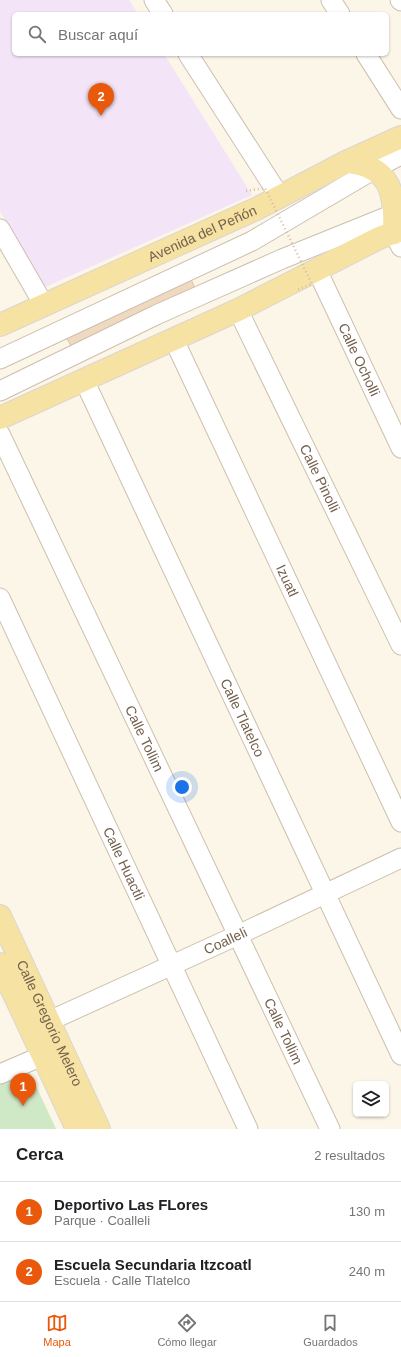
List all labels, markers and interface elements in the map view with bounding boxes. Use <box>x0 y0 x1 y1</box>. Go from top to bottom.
search box <box>12 12 389 56</box>
icon: search <box>26 23 48 45</box>
text: Buscar aquí <box>58 26 138 43</box>
pin: 2 <box>88 83 114 116</box>
street label: Avenida del Peñón <box>145 202 259 265</box>
street label: Calle Ocholli <box>335 321 383 399</box>
street label: Calle Pinolli <box>297 442 343 515</box>
street label: Izuatl <box>273 562 302 599</box>
street label: Calle Tlatelco <box>217 676 268 760</box>
street label: Calle Tollim <box>122 703 167 774</box>
your location <box>172 777 192 797</box>
street label: Calle Huactli <box>100 824 148 903</box>
street label: Coalleli <box>201 924 250 958</box>
street label: Calle Gregorio Melero <box>14 957 86 1089</box>
street label: Calle Tollim <box>261 995 306 1067</box>
pin: 1 <box>10 1073 36 1106</box>
map controls <box>353 1081 389 1117</box>
button: layers <box>353 1081 389 1117</box>
text: Cerca <box>16 1145 63 1164</box>
text: 2 resultados <box>314 1148 385 1163</box>
text: Deportivo Las FLores <box>54 1196 208 1213</box>
text: 1 <box>25 1204 33 1219</box>
text: 130 m <box>349 1204 385 1219</box>
text: Parque · Coalleli <box>54 1213 150 1228</box>
text: Escuela Secundaria Itzcoatl <box>54 1256 252 1273</box>
text: 2 <box>25 1264 33 1279</box>
text: 240 m <box>349 1264 385 1279</box>
text: Escuela · Calle Tlatelco <box>54 1273 190 1288</box>
tab: Mapa <box>43 1312 71 1348</box>
tab: Cómo llegar <box>157 1312 217 1348</box>
tab: Guardados <box>303 1312 358 1348</box>

